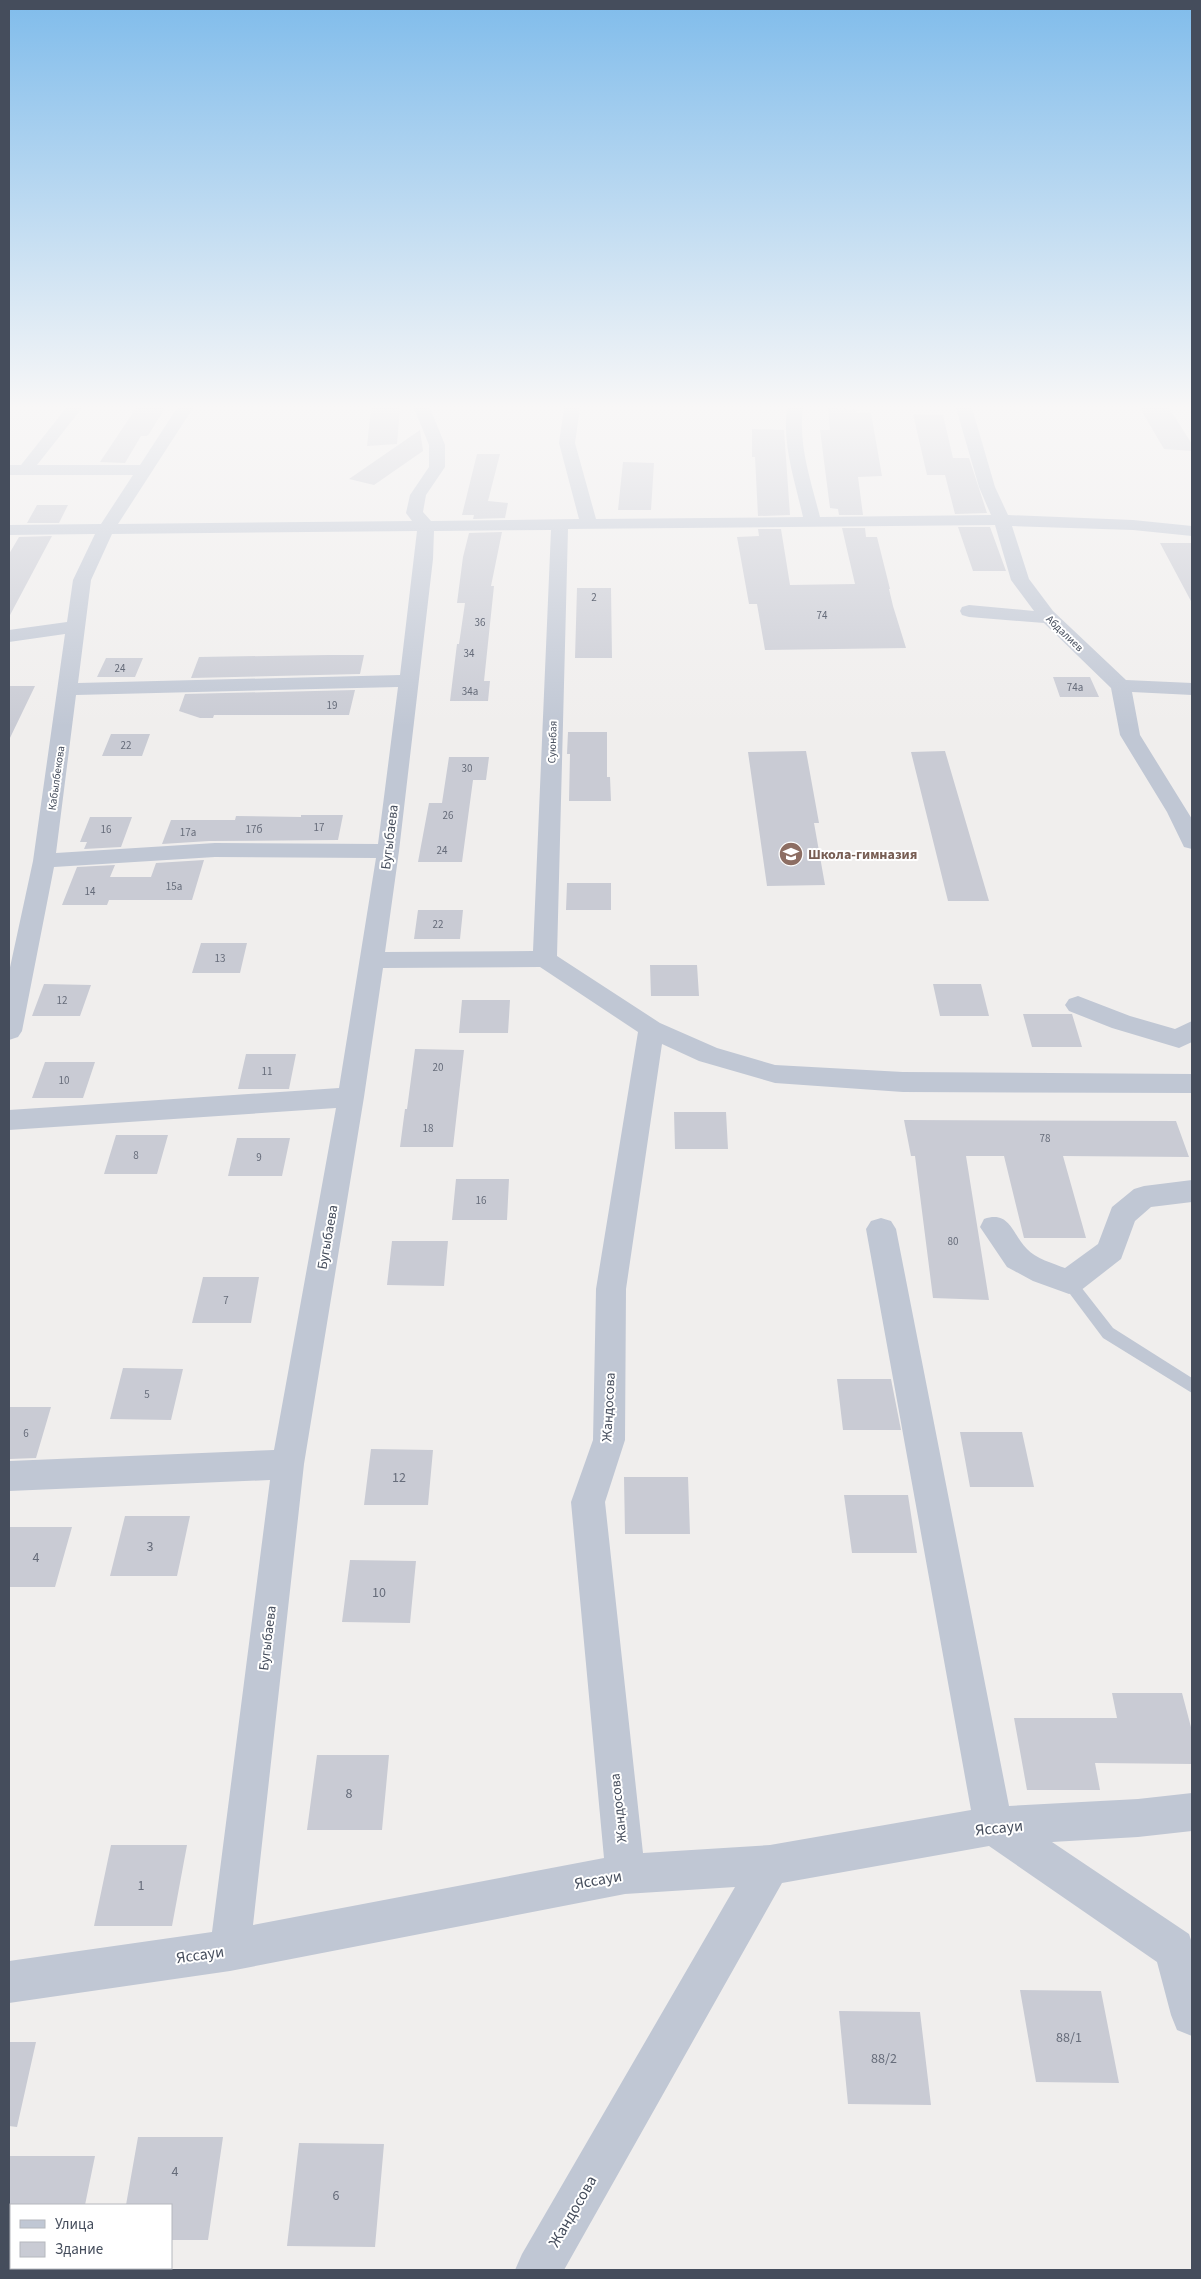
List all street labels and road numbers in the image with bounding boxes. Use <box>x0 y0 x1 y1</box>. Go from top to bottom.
street label: Абдалиев <box>1043 612 1087 655</box>
street label: Суюнбая <box>544 720 561 764</box>
street label: Кабылбекова <box>45 745 68 811</box>
street label: Бугыбаева <box>376 803 404 871</box>
street label: Бугыбаева <box>312 1203 344 1271</box>
street label: Жандосова <box>597 1372 621 1442</box>
street label: Бугыбаева <box>254 1604 282 1672</box>
street label: Жандосова <box>605 1772 633 1843</box>
street label: Яссауи <box>974 1815 1024 1841</box>
street label: Яссауи <box>573 1865 624 1895</box>
street label: Яссауи <box>175 1941 225 1969</box>
street label: Жандосова <box>543 2172 602 2251</box>

